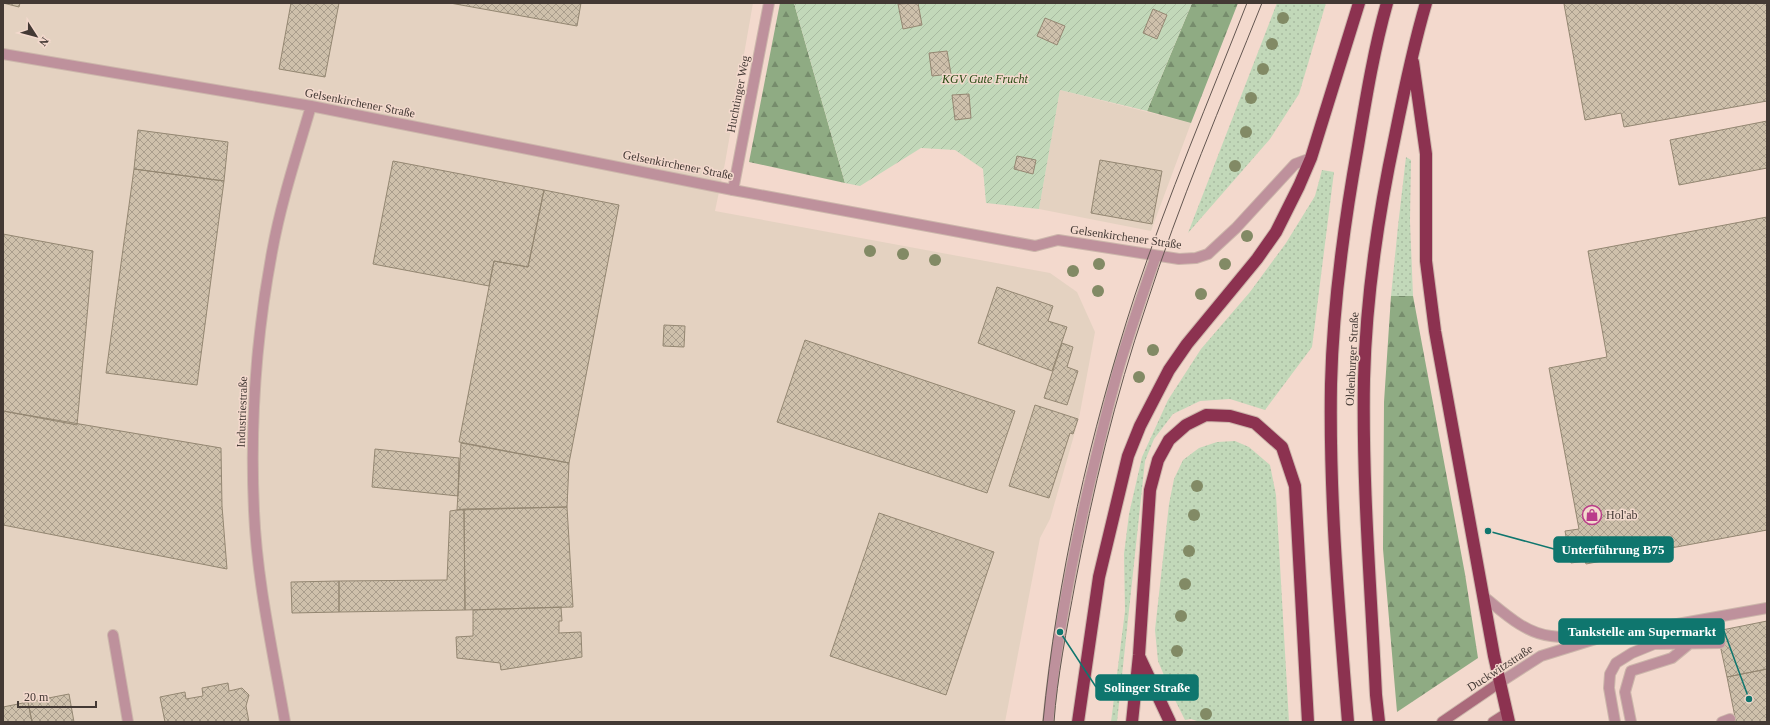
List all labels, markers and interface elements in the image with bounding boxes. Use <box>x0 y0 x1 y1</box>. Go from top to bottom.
north arrow <box>16 16 56 56</box>
text: N <box>37 35 51 49</box>
street label: Huchtinger Weg <box>724 54 752 134</box>
park label: KGV Gute Frucht <box>941 72 1029 86</box>
street label: Gelsenkirchener Straße <box>304 85 416 121</box>
street label: Gelsenkirchener Straße <box>622 147 734 183</box>
street label: Gelsenkirchener Straße <box>1069 222 1183 252</box>
street label: Oldenburger Straße <box>1343 312 1361 406</box>
street label: Industriestraße <box>234 376 250 448</box>
shop icon: Hol'ab <box>1581 504 1603 526</box>
place label: Hol'ab <box>1606 508 1638 522</box>
callout: Unterführung B75 <box>1554 537 1673 562</box>
text: Unterführung B75 <box>1562 542 1665 557</box>
callout: Tankstelle am Supermarkt <box>1559 619 1724 644</box>
text: Tankstelle am Supermarkt <box>1568 624 1717 639</box>
street label: Duckwitzstraße <box>1465 642 1535 694</box>
callout: Solinger Straße <box>1096 675 1198 700</box>
text: Solinger Straße <box>1104 680 1190 695</box>
scale bar <box>18 683 96 709</box>
text: 20 m <box>24 690 49 704</box>

